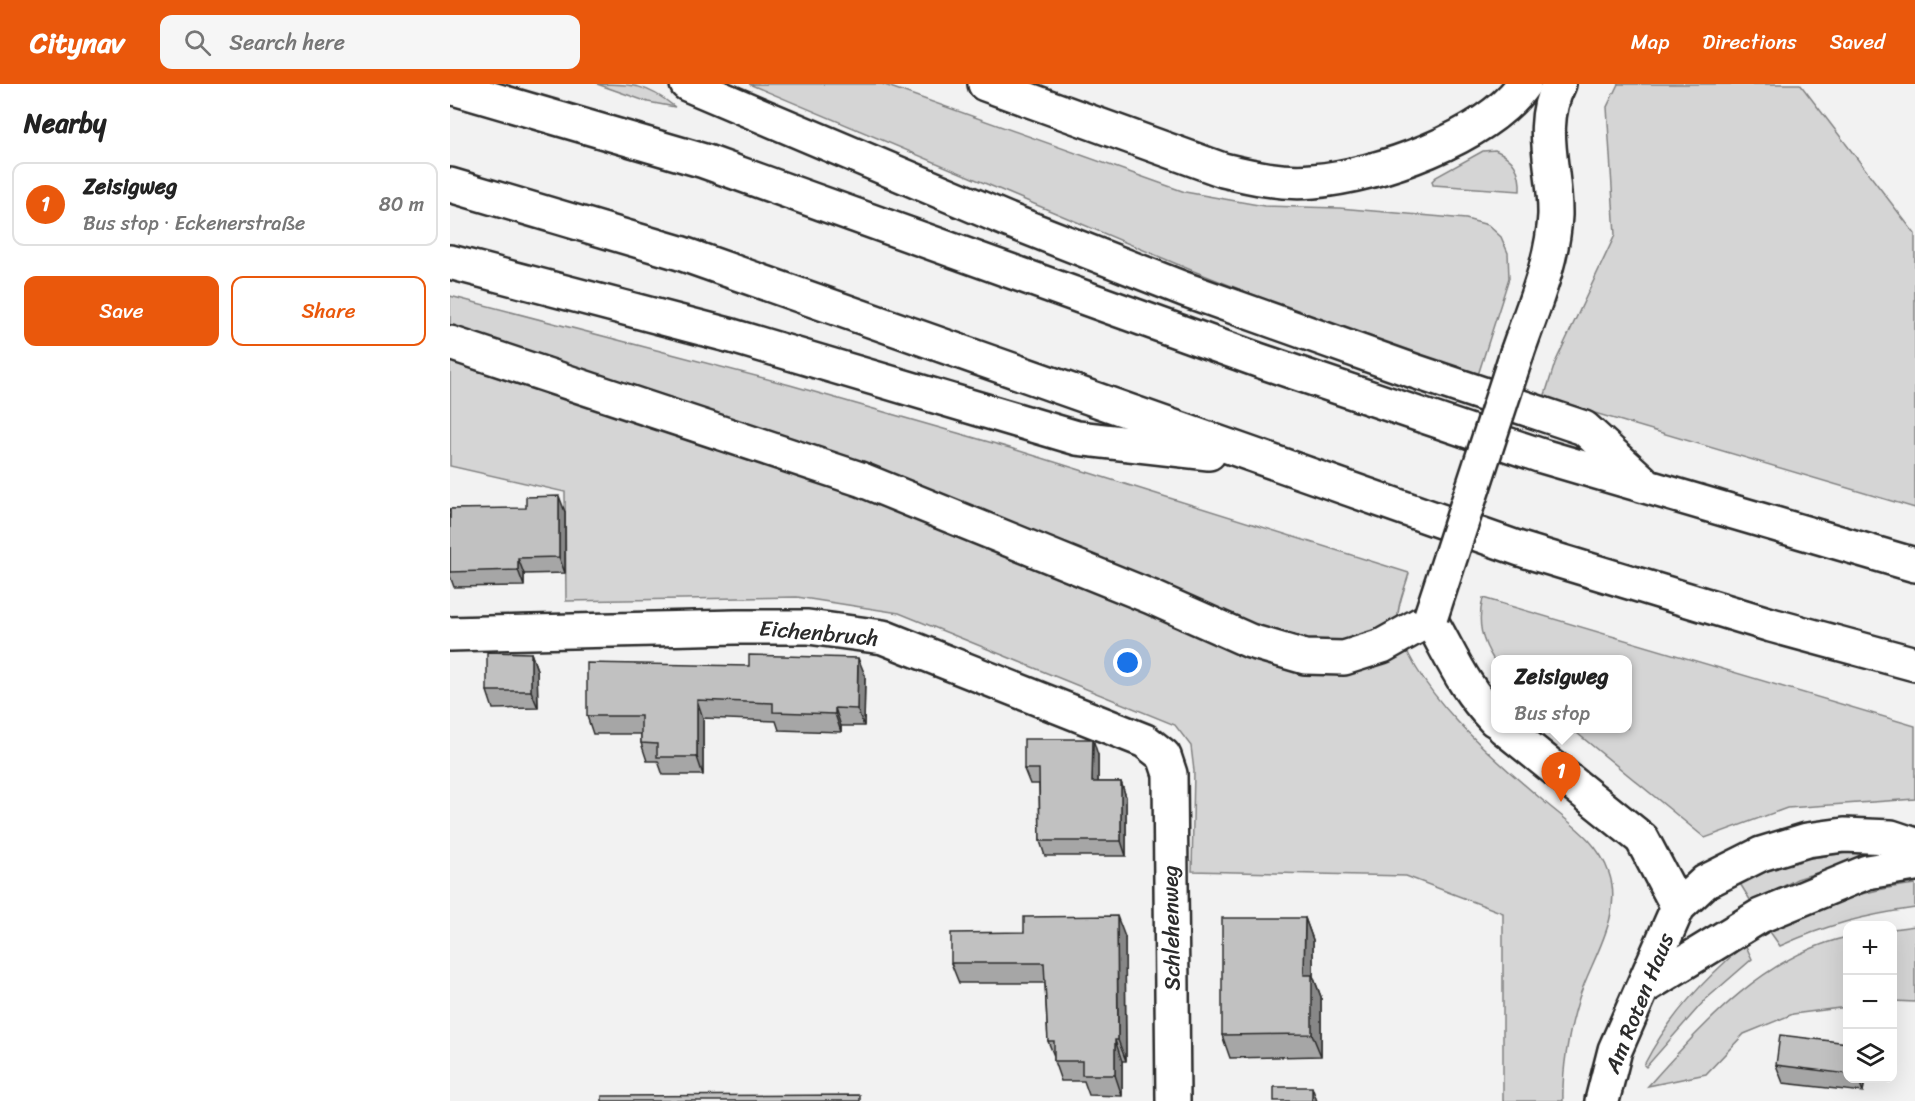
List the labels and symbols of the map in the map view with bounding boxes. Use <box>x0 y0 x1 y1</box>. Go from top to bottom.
street label: Eichenbruch <box>758 608 880 658</box>
your location <box>1113 648 1142 677</box>
pin: 1 <box>1542 752 1580 802</box>
street label: Schlehenweg <box>1150 865 1192 991</box>
street label: Am Roten Haus <box>1593 926 1685 1080</box>

